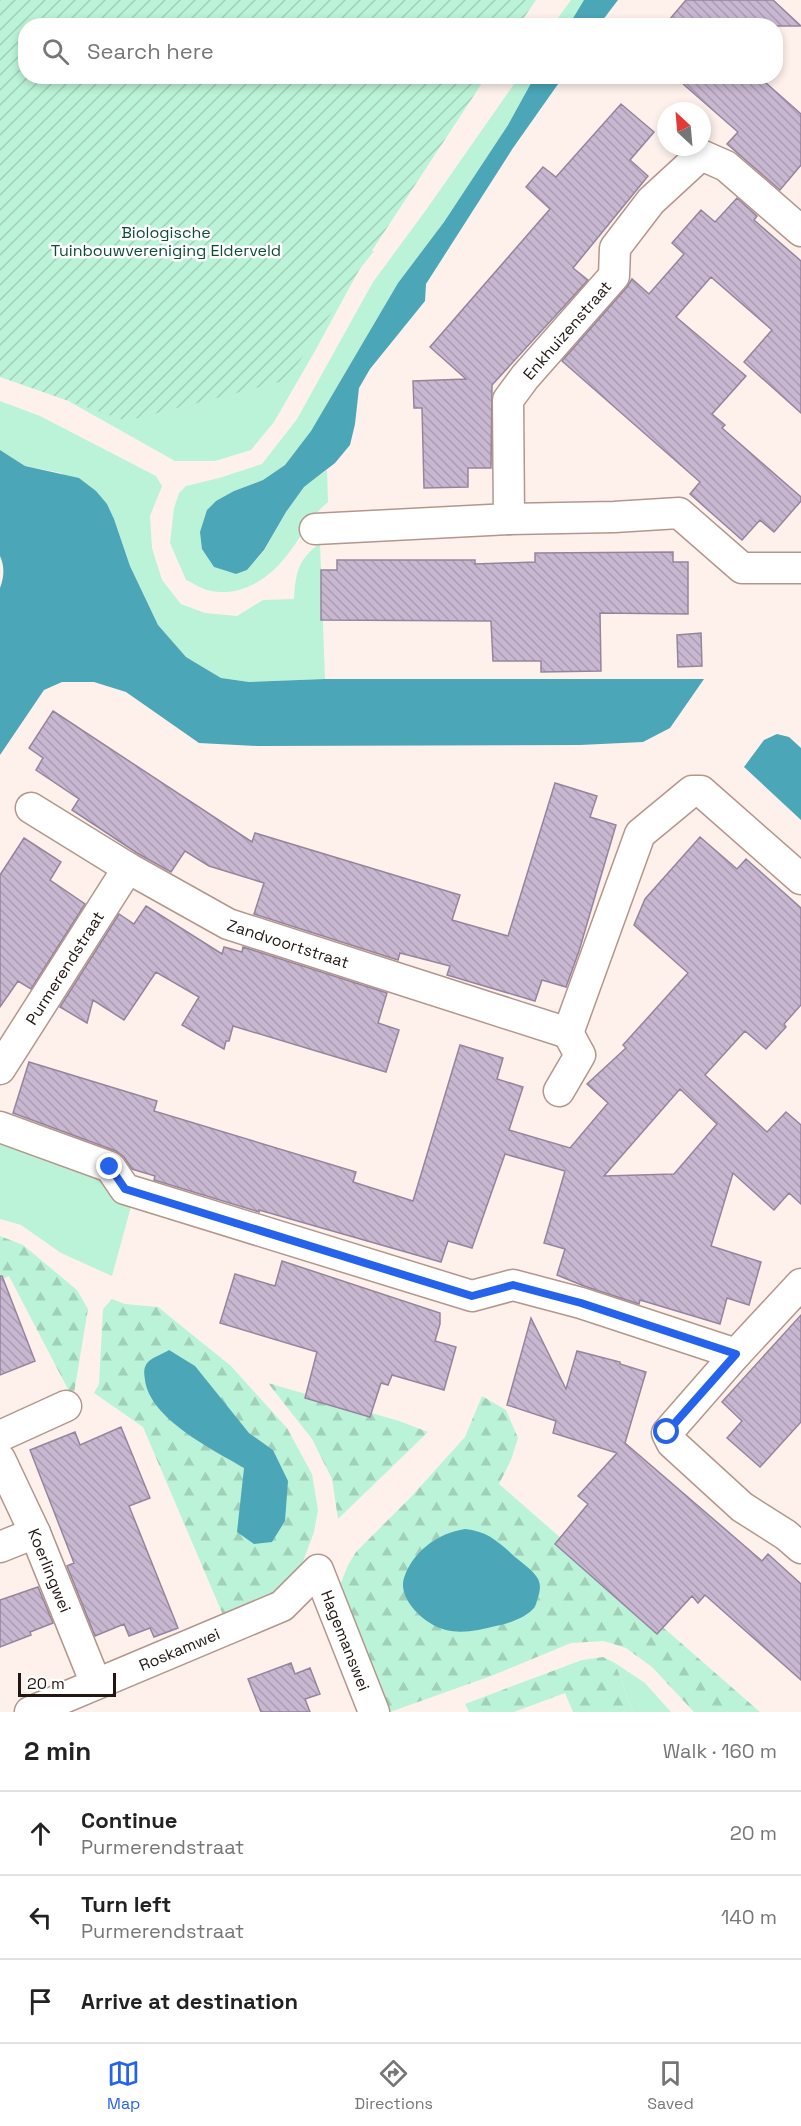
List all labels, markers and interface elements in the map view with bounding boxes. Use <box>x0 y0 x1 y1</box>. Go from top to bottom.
search box <box>18 18 783 84</box>
icon: search <box>39 35 72 68</box>
text: Search here <box>87 37 214 65</box>
north arrow <box>657 102 711 156</box>
park label: Biologische Tuinbouwvereniging Elderveld <box>51 222 281 261</box>
street label: Enkhuizenstraat <box>519 276 616 384</box>
street label: Purmerendstraat <box>21 907 109 1029</box>
street label: Zandvoortstraat <box>225 914 352 973</box>
route end <box>96 1153 122 1179</box>
route start <box>653 1418 679 1444</box>
street label: Koerlingwei <box>23 1525 76 1616</box>
street label: Hagemanswei <box>316 1587 375 1694</box>
street label: Roskamwei <box>136 1623 223 1676</box>
scale bar <box>18 1670 116 1698</box>
text: 20 m <box>27 1673 65 1694</box>
text: 2 min <box>24 1734 91 1768</box>
text: Walk · 160 m <box>663 1738 777 1764</box>
text: Continue <box>81 1806 177 1834</box>
icon: ahead <box>24 1817 57 1850</box>
text: 20 m <box>730 1820 777 1846</box>
text: Purmerendstraat <box>81 1834 244 1860</box>
text: Turn left <box>81 1890 171 1918</box>
icon: left <box>24 1901 57 1934</box>
text: 140 m <box>721 1904 777 1930</box>
text: Purmerendstraat <box>81 1918 244 1944</box>
icon: arrive <box>24 1985 57 2018</box>
text: Arrive at destination <box>81 1987 298 2015</box>
tab: Map <box>107 2057 140 2114</box>
tab: Directions <box>355 2057 433 2114</box>
tab: Saved <box>647 2057 694 2114</box>

